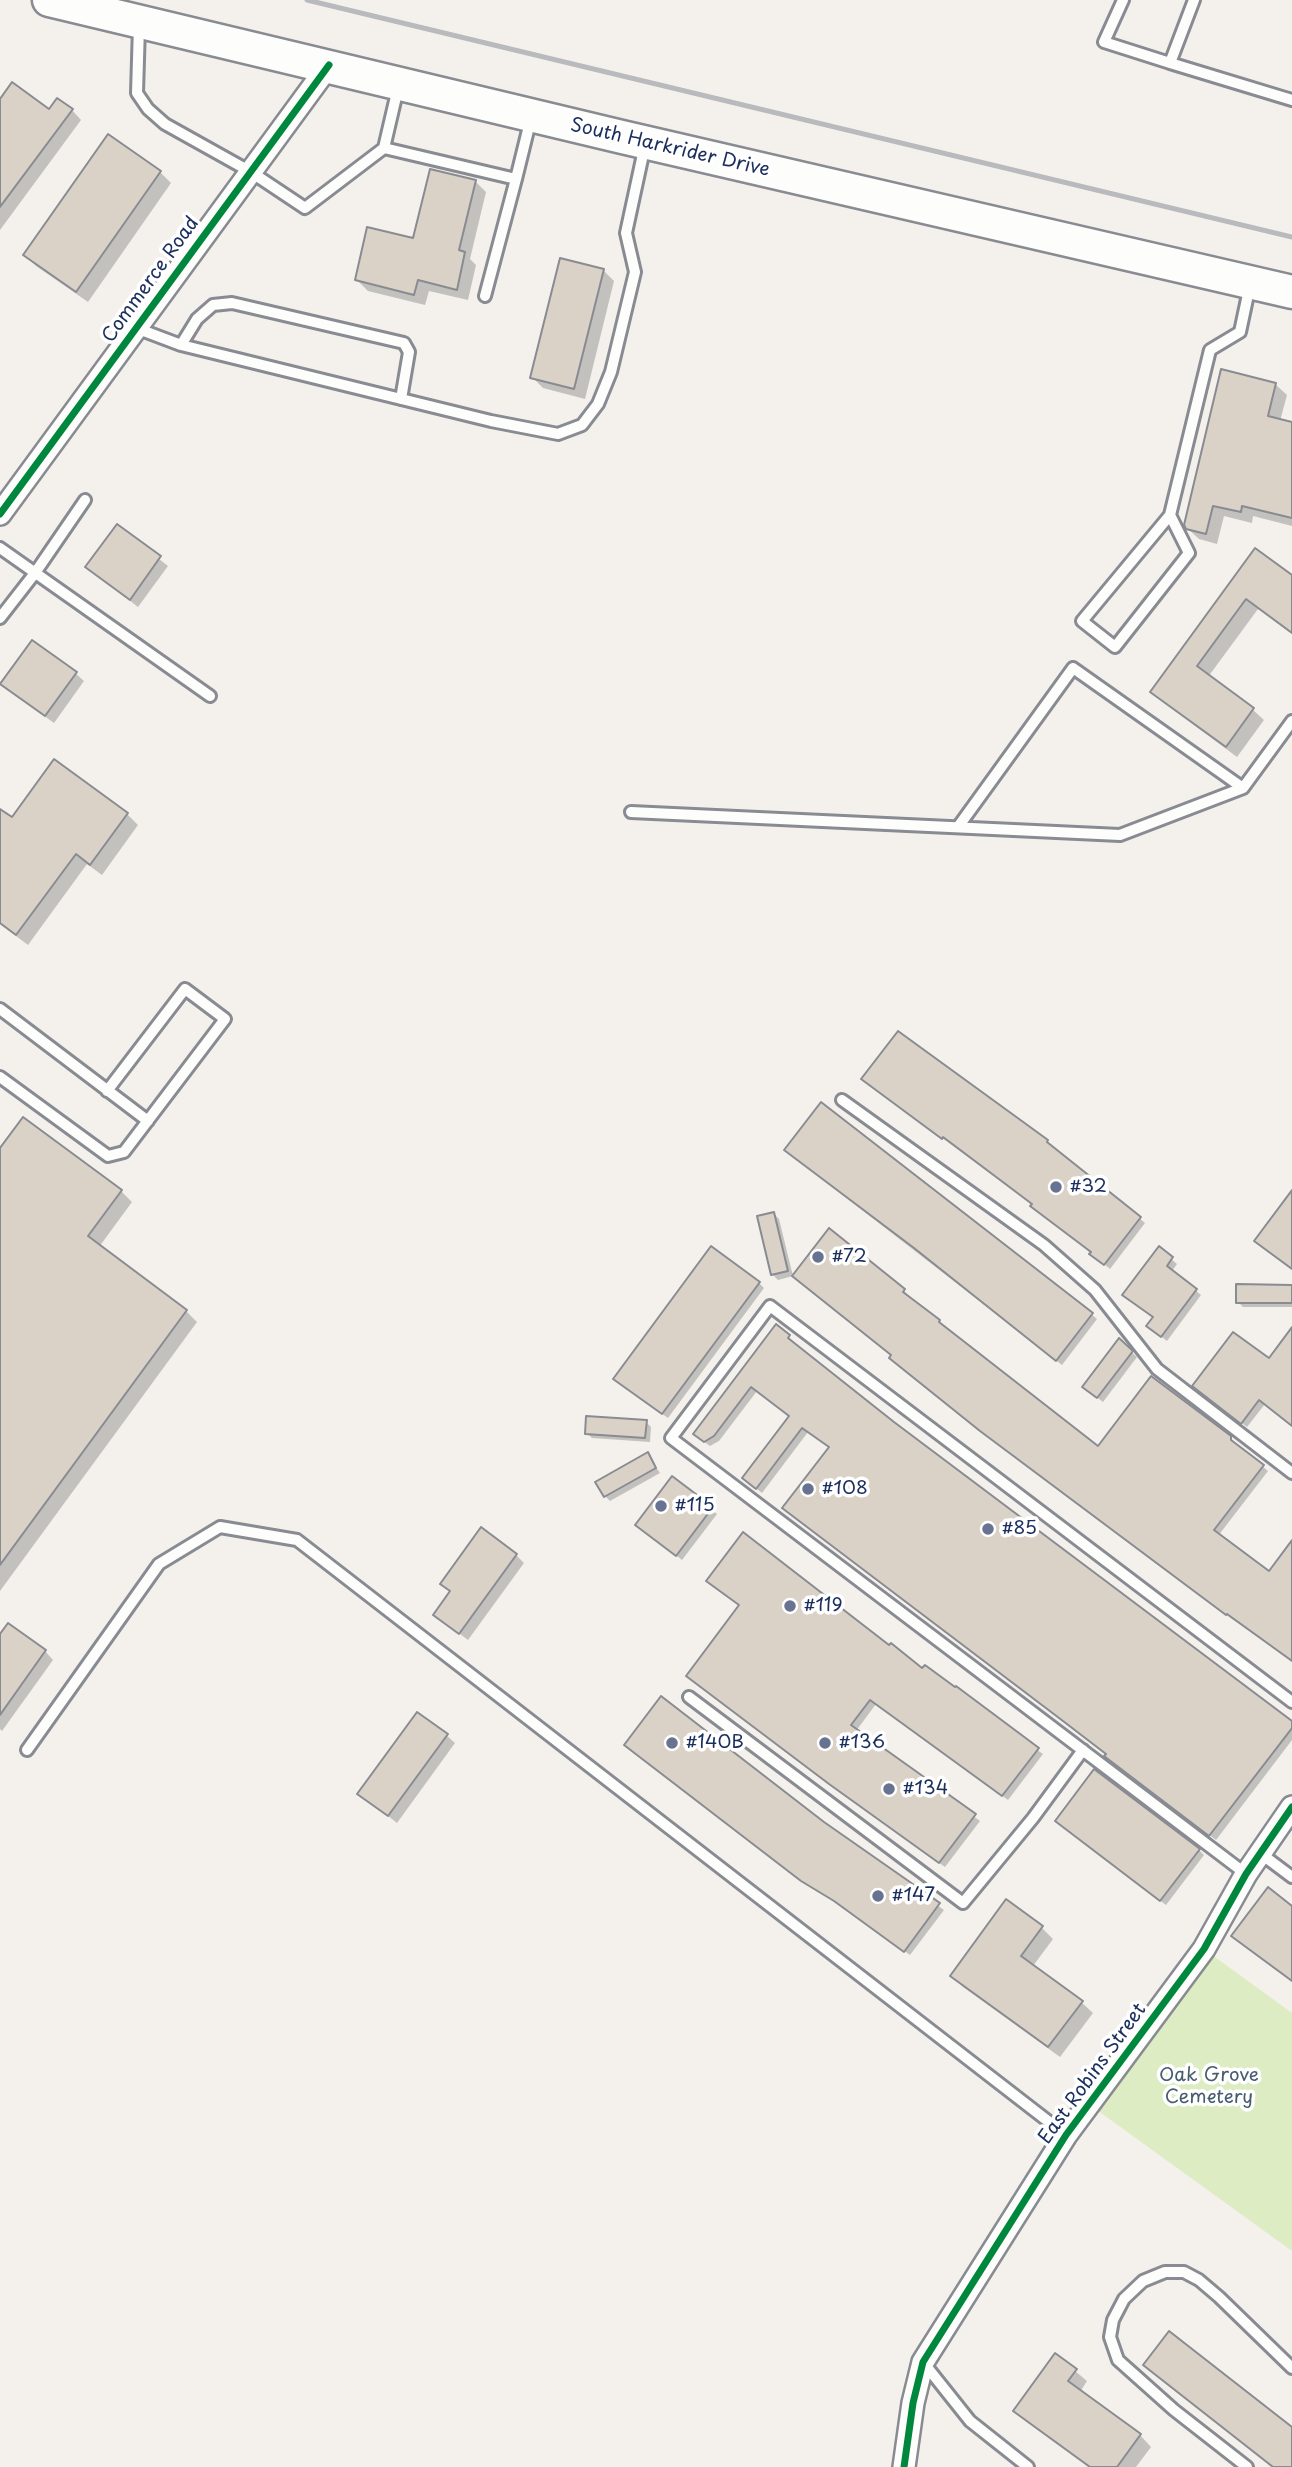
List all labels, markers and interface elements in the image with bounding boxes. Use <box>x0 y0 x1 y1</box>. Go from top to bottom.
street label: South Harkrider Drive <box>568 114 772 182</box>
street label: Commerce Road <box>98 213 204 347</box>
place label: #32 <box>1070 1176 1107 1198</box>
marker: #32 <box>1048 1179 1064 1195</box>
place label: #72 <box>832 1246 867 1268</box>
marker: #72 <box>810 1249 826 1265</box>
place label: #108 <box>822 1478 868 1500</box>
marker: #108 <box>800 1481 816 1497</box>
place label: #115 <box>675 1495 715 1517</box>
marker: #115 <box>653 1498 669 1514</box>
place label: #85 <box>1002 1518 1037 1540</box>
marker: #85 <box>980 1521 996 1537</box>
place label: #119 <box>804 1595 843 1617</box>
marker: #119 <box>782 1598 798 1614</box>
place label: #140B <box>686 1732 744 1754</box>
place label: #136 <box>839 1732 885 1754</box>
marker: #140B <box>664 1735 680 1751</box>
marker: #136 <box>817 1735 833 1751</box>
place label: #134 <box>903 1778 948 1800</box>
marker: #134 <box>881 1781 897 1797</box>
place label: #147 <box>892 1885 935 1907</box>
marker: #147 <box>870 1888 886 1904</box>
street label: East Robins Street <box>1034 1999 1152 2149</box>
park label: Oak Grove Cemetery <box>1159 2065 1259 2109</box>

